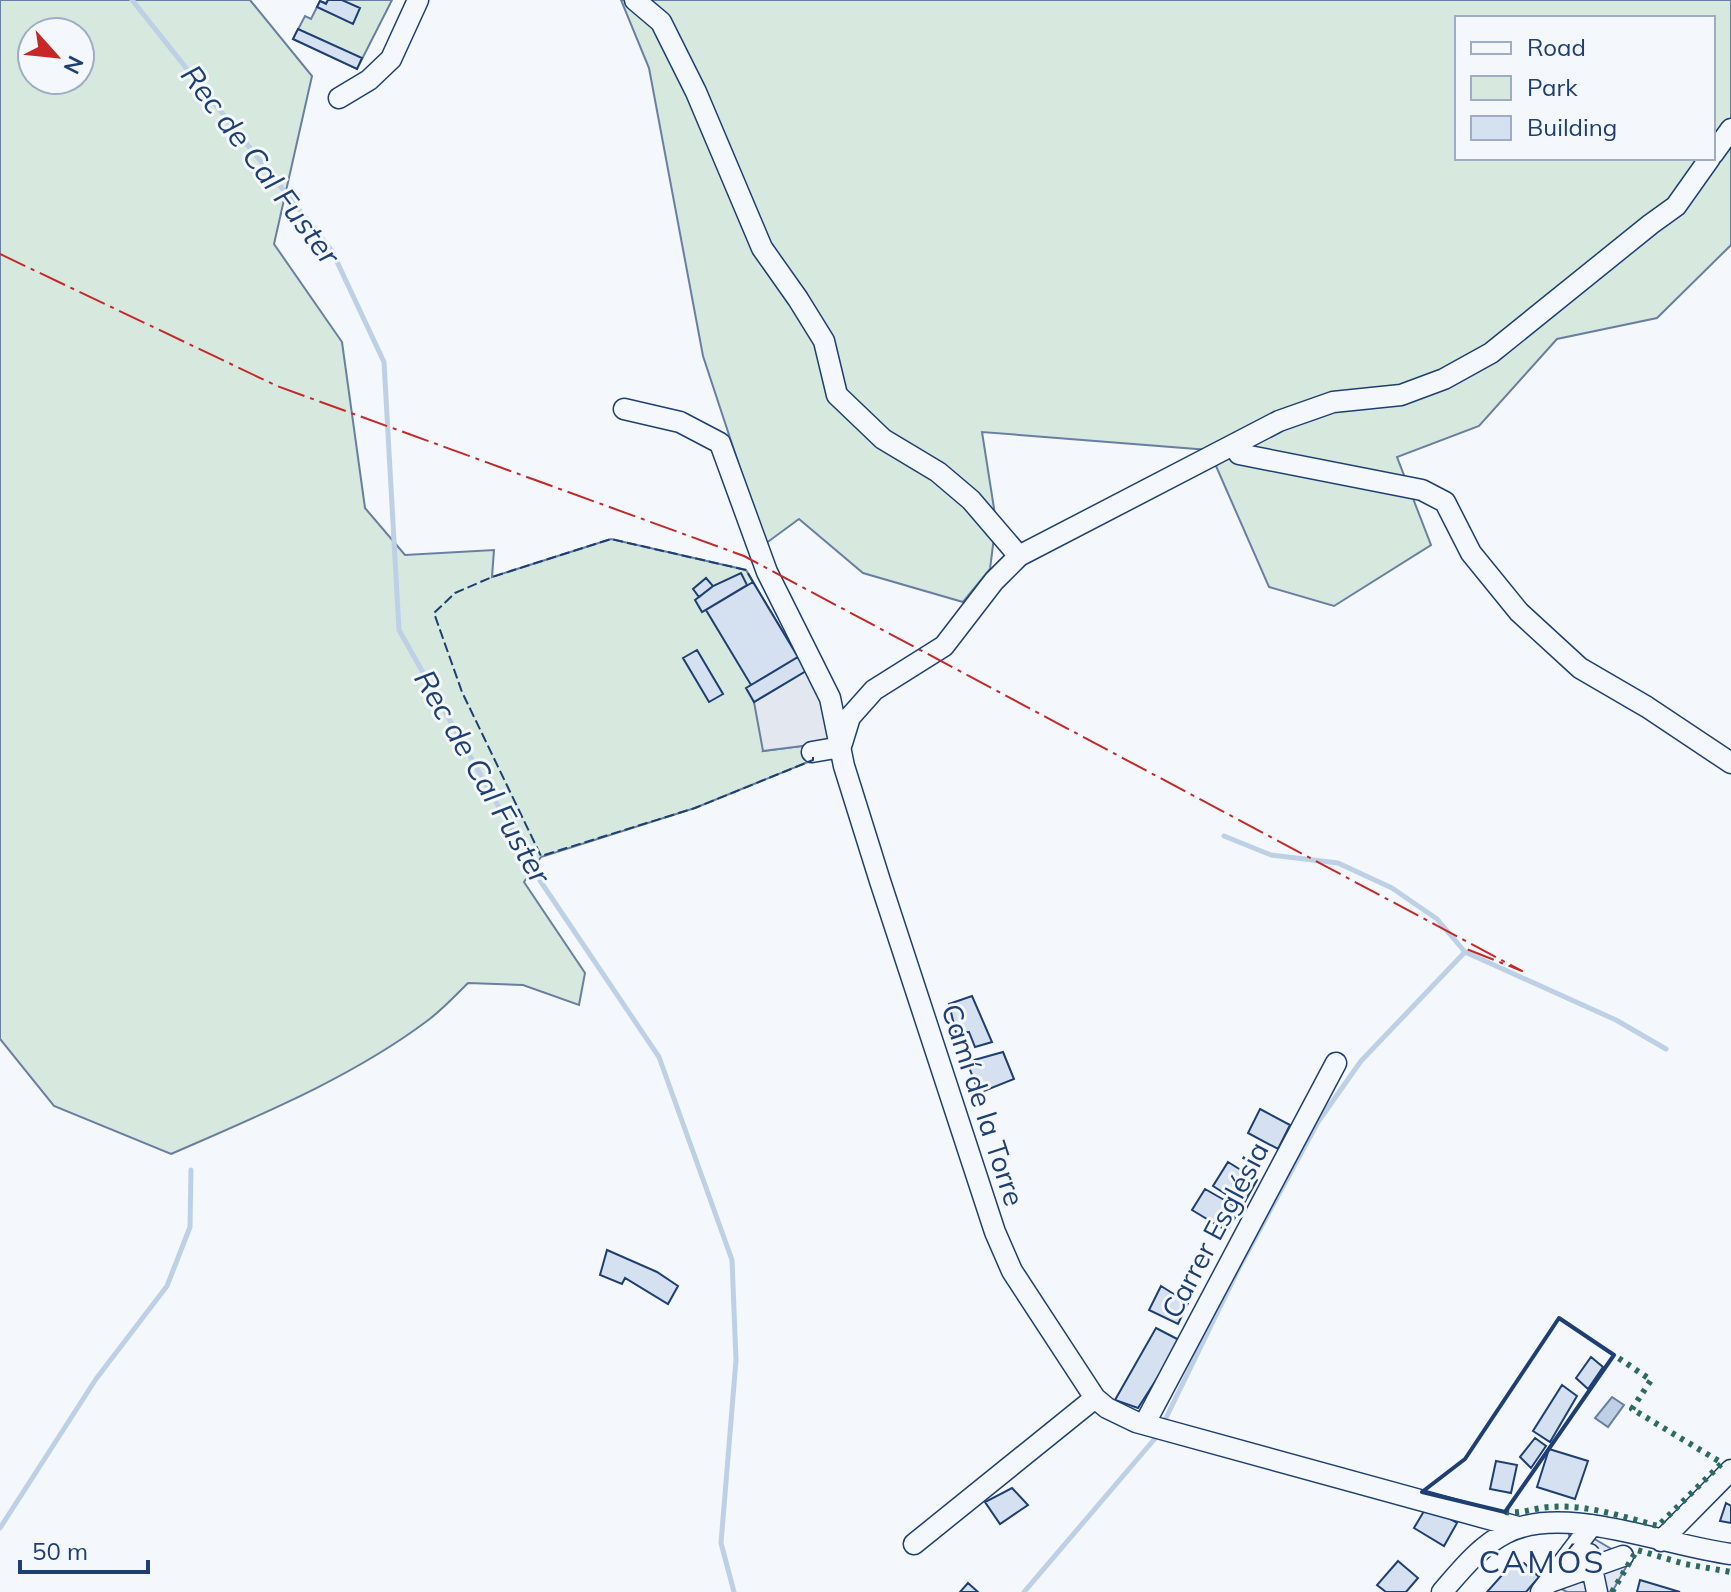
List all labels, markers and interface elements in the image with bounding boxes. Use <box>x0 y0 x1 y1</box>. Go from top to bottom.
north arrow <box>16 16 96 96</box>
legend <box>1455 16 1715 160</box>
text: Road <box>1527 32 1586 62</box>
text: N <box>58 51 90 79</box>
water label: Rec de Cal Fuster <box>173 57 349 273</box>
text: Park <box>1527 72 1578 102</box>
text: Building <box>1527 112 1617 142</box>
water label: Rec de Cal Fuster <box>406 663 560 891</box>
street label: Camí de la Torre <box>934 999 1033 1210</box>
street label: Carrer Església <box>1153 1136 1276 1324</box>
scale bar <box>20 1524 148 1574</box>
text: 50 m <box>32 1536 88 1566</box>
district label: CAMÓS <box>1479 1541 1605 1581</box>

